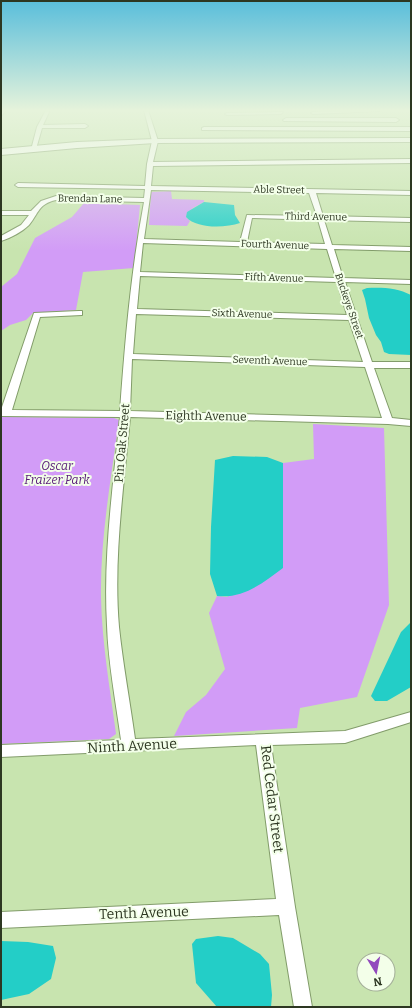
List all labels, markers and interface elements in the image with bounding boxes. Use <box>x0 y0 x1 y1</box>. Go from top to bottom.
street label: Able Street <box>253 184 305 196</box>
street label: Brendan Lane <box>58 192 122 206</box>
street label: Third Avenue <box>285 210 347 224</box>
street label: Fourth Avenue <box>241 238 309 252</box>
street label: Fifth Avenue <box>244 271 304 285</box>
street label: Buckeye Street <box>332 272 366 341</box>
street label: Sixth Avenue <box>211 307 273 321</box>
street label: Seventh Avenue <box>232 354 308 368</box>
street label: Pin Oak Street <box>112 402 132 483</box>
street label: Eighth Avenue <box>165 408 247 424</box>
park label: Oscar Fraizer Park <box>24 459 90 487</box>
street label: Ninth Avenue <box>87 735 177 757</box>
street label: Red Cedar Street <box>257 744 287 854</box>
street label: Tenth Avenue <box>99 903 189 923</box>
north arrow <box>356 952 396 992</box>
text: N <box>372 974 383 989</box>

